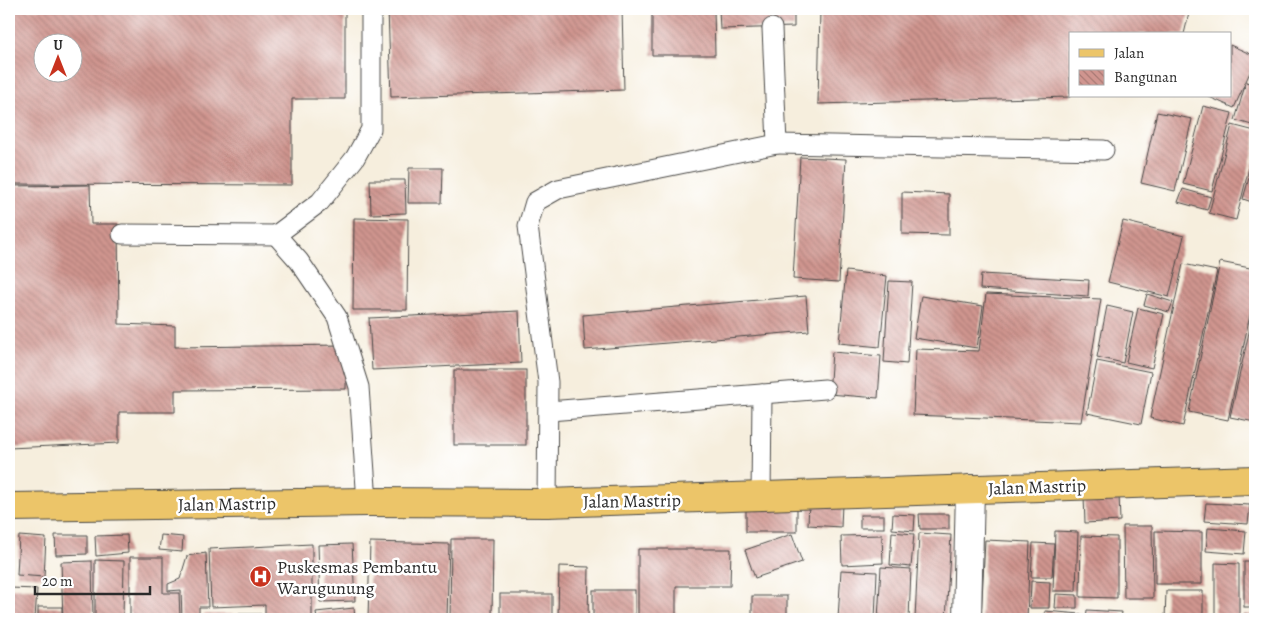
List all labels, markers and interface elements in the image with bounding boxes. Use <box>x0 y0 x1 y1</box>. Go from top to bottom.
north arrow <box>32 32 82 82</box>
legend <box>1069 32 1232 98</box>
text: U <box>53 36 63 55</box>
text: Jalan <box>1114 43 1144 63</box>
text: Bangunan <box>1114 67 1177 87</box>
street label: Jalan Mastrip <box>988 473 1086 501</box>
street label: Jalan Mastrip <box>583 488 681 514</box>
street label: Jalan Mastrip <box>178 491 276 517</box>
place label: Puskesmas Pembantu Warugunung <box>276 555 437 600</box>
scale bar <box>35 563 150 595</box>
hospital icon: Puskesmas Pembantu Warugunung <box>249 565 273 589</box>
text: 20 m <box>42 571 73 591</box>

